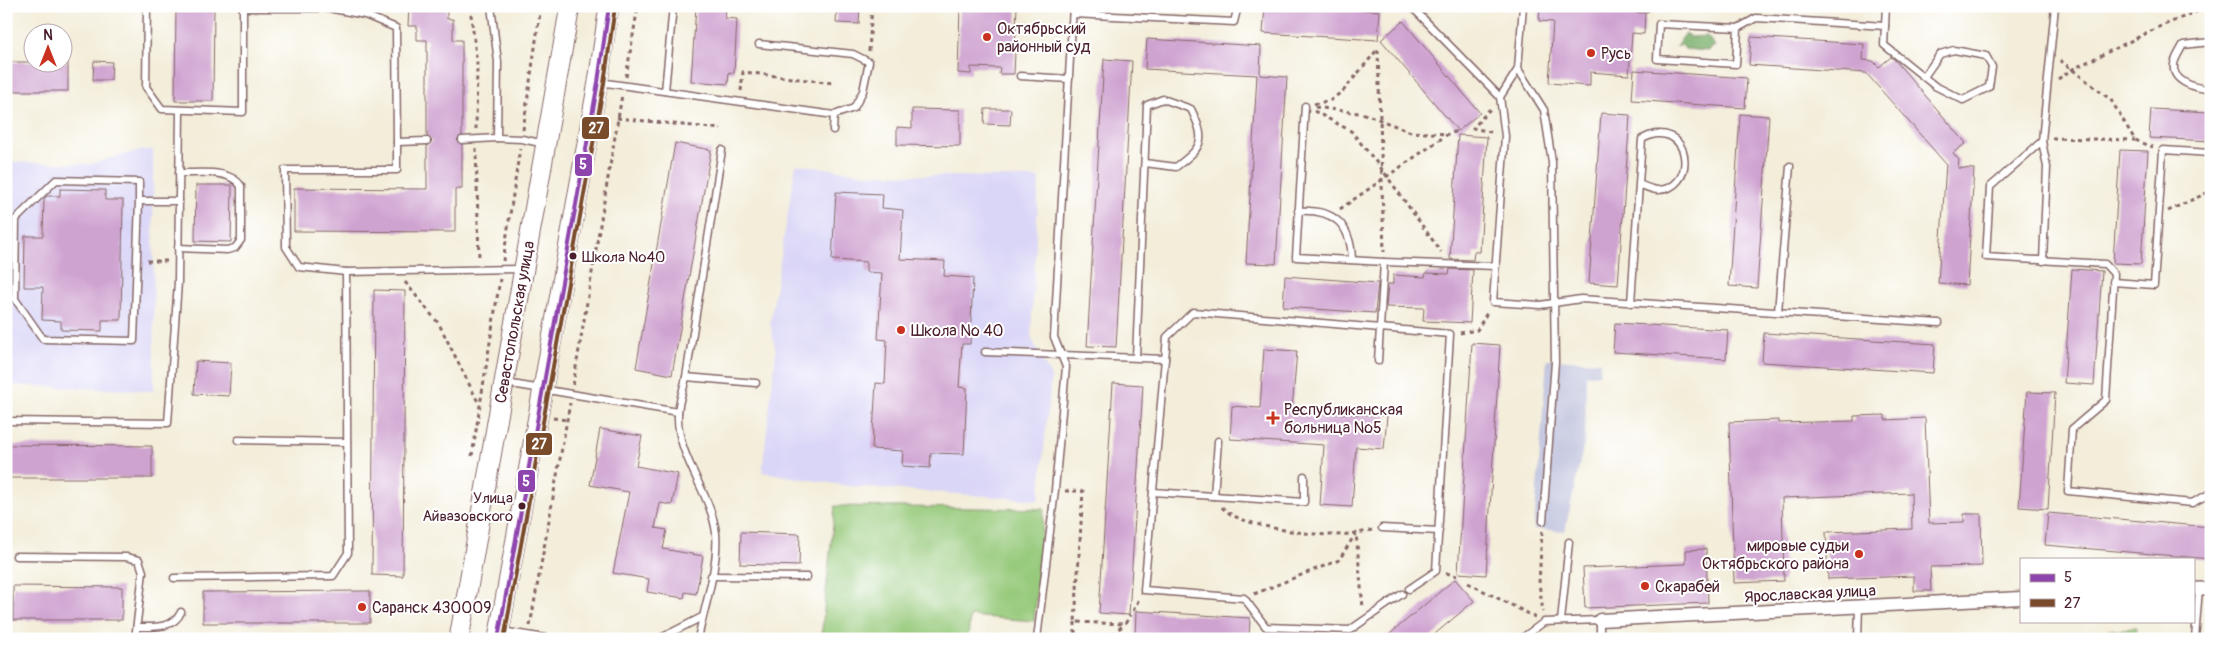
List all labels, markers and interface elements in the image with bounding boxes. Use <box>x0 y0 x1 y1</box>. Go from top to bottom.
place label: Октябрьский районный суд <box>997 19 1091 57</box>
north arrow <box>22 22 72 72</box>
text: N <box>43 27 53 44</box>
marker: Октябрьский районный суд <box>981 31 993 43</box>
place label: Русь <box>1601 44 1631 64</box>
marker: Русь <box>1585 47 1597 59</box>
line badge: 27 <box>581 116 610 140</box>
text: 27 <box>588 120 604 137</box>
line badge: 5 <box>574 153 593 177</box>
text: 5 <box>579 156 587 173</box>
street label: Севастопольская улица <box>491 239 539 405</box>
place label: Школа №40 <box>582 248 665 267</box>
marker: Школа №40 <box>568 251 578 261</box>
place label: Школа № 40 <box>911 321 1003 341</box>
marker: Школа № 40 <box>895 324 907 336</box>
place label: Республиканская больница №5 <box>1284 400 1403 438</box>
marker: Республиканская больница №5 <box>1266 411 1280 425</box>
line badge: 27 <box>525 432 553 456</box>
text: 27 <box>531 436 547 453</box>
line badge: 5 <box>517 469 536 493</box>
text: 5 <box>522 473 530 490</box>
place label: Улица Айвазовского <box>422 489 513 526</box>
marker: Улица Айвазовского <box>517 501 527 511</box>
place label: мировые судьи Октябрьского района <box>1702 536 1849 574</box>
marker: мировые судьи Октябрьского района <box>1853 548 1865 560</box>
legend <box>2020 558 2194 622</box>
text: 5 <box>2064 568 2072 587</box>
place label: Скарабей <box>1655 577 1720 597</box>
marker: Скарабей <box>1639 580 1651 592</box>
street label: Ярославская улица <box>1744 581 1876 607</box>
text: 27 <box>2064 594 2080 613</box>
place label: Саранск 430009 <box>372 598 491 618</box>
marker: Саранск 430009 <box>356 601 368 613</box>

